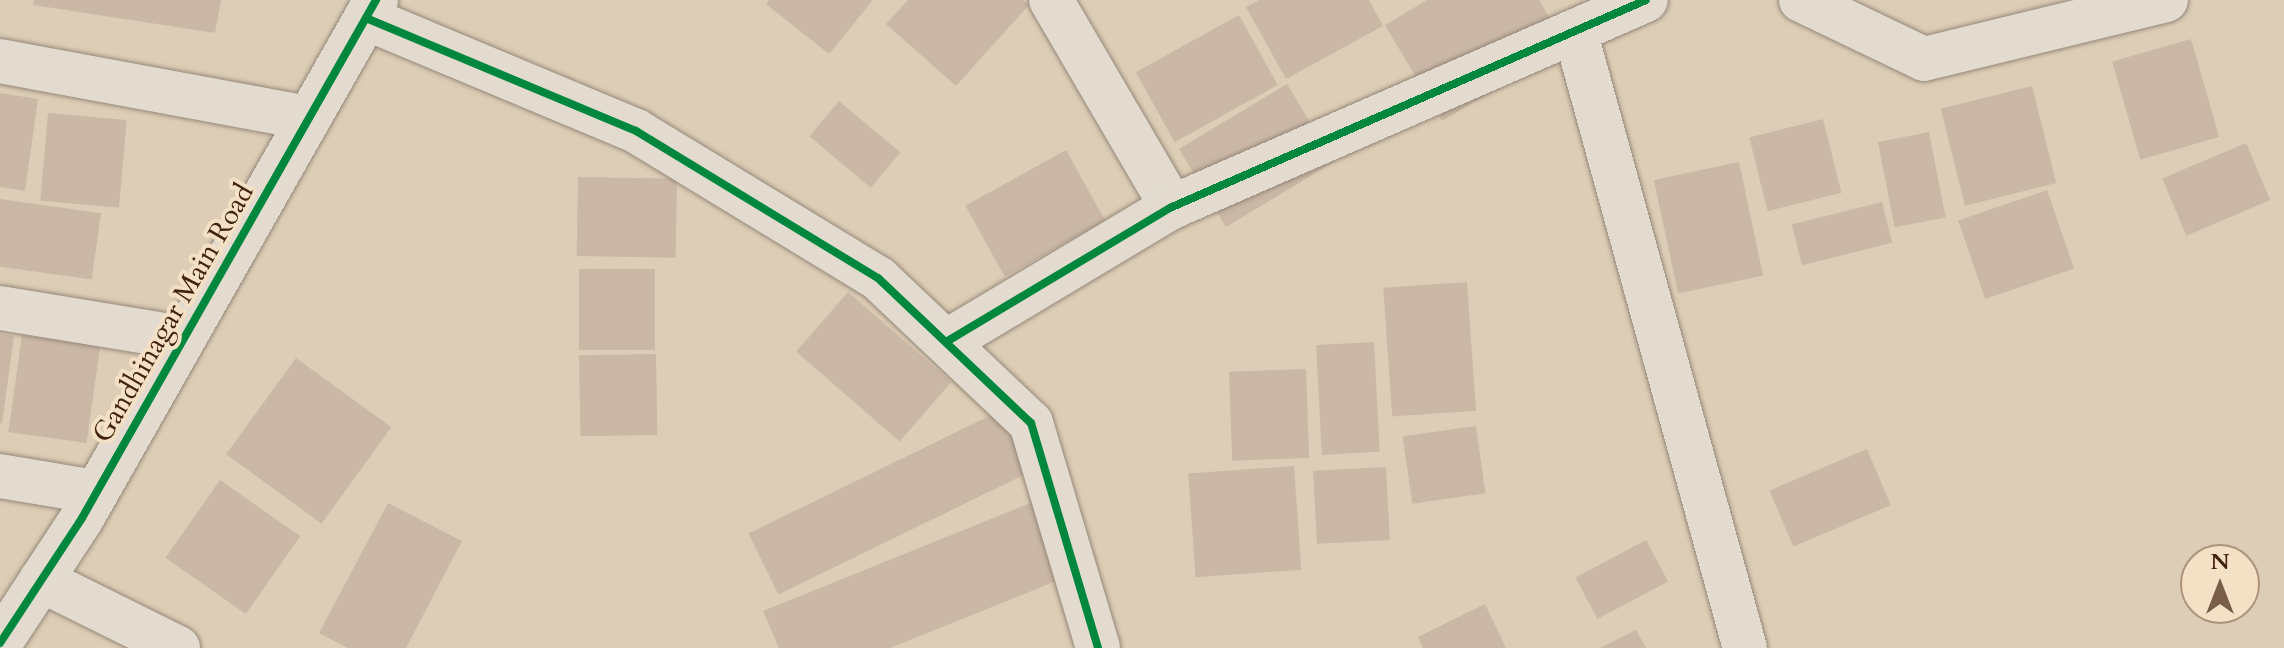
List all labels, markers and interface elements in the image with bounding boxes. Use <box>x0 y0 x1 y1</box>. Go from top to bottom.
street label: Gandhinagar Main Road <box>85 178 261 448</box>
north arrow <box>2180 544 2260 624</box>
text: N <box>2210 547 2230 577</box>

